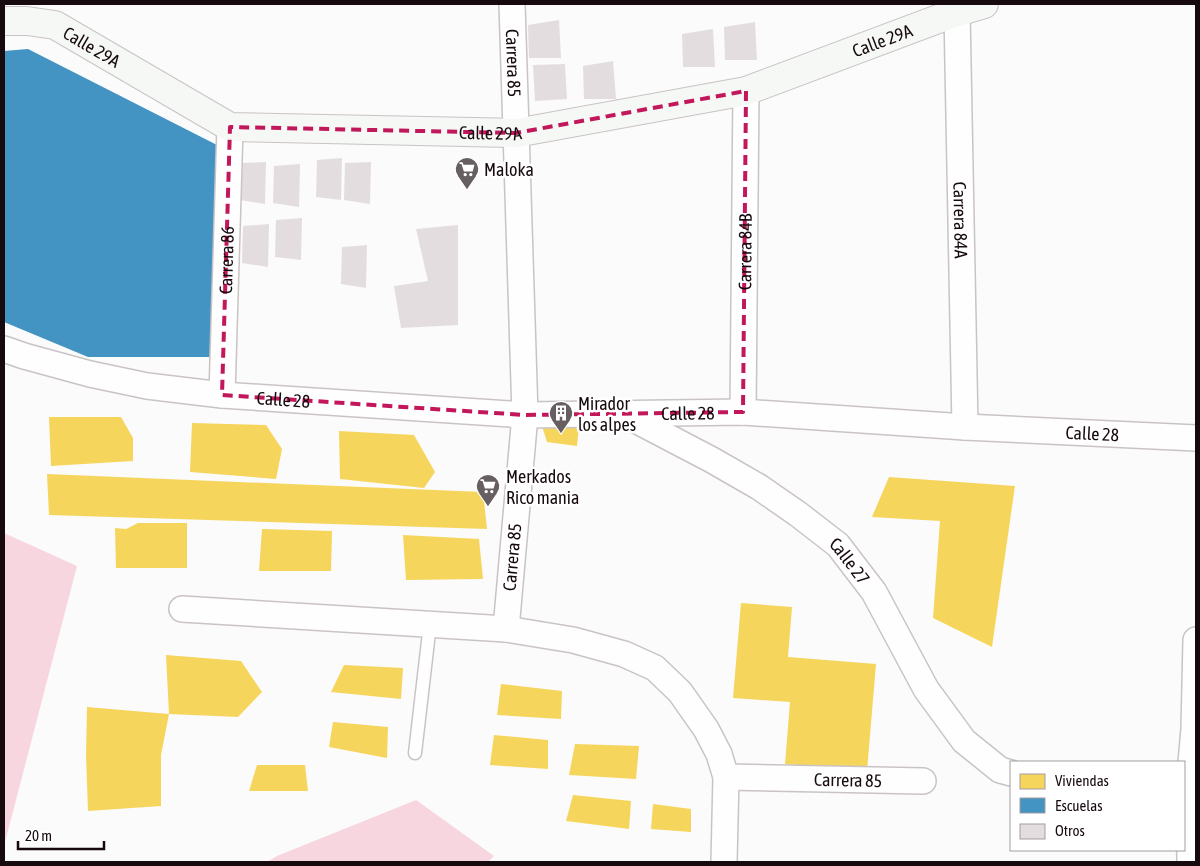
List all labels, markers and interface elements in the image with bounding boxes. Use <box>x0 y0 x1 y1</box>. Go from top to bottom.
street label: Calle 29A <box>849 19 915 61</box>
street label: Calle 29A <box>60 22 124 71</box>
street label: Carrera 85 <box>502 29 525 97</box>
street label: Calle 29A <box>459 121 523 144</box>
supermarket icon: Maloka <box>454 156 480 190</box>
place label: Maloka <box>484 159 534 180</box>
street label: Carrera 84A <box>950 181 972 259</box>
street label: Carrera 84B <box>734 213 755 290</box>
street label: Carrera 86 <box>215 226 238 294</box>
street label: Calle 28 <box>256 387 311 411</box>
place label: Mirador los alpes <box>578 393 636 435</box>
building icon: Mirador los alpes <box>548 400 574 434</box>
street label: Calle 28 <box>661 402 715 424</box>
street label: Calle 28 <box>1065 421 1119 445</box>
place label: Merkados Rico mania <box>506 466 579 508</box>
supermarket icon: Merkados Rico mania <box>475 473 501 507</box>
street label: Carrera 85 <box>499 522 525 592</box>
street label: Calle 27 <box>826 532 875 588</box>
legend <box>1010 761 1185 851</box>
street label: Carrera 85 <box>814 768 882 791</box>
text: Viviendas <box>1055 772 1109 789</box>
text: Escuelas <box>1055 797 1103 814</box>
scale bar <box>18 818 104 850</box>
text: Otros <box>1055 822 1085 839</box>
text: 20 m <box>25 827 52 844</box>

